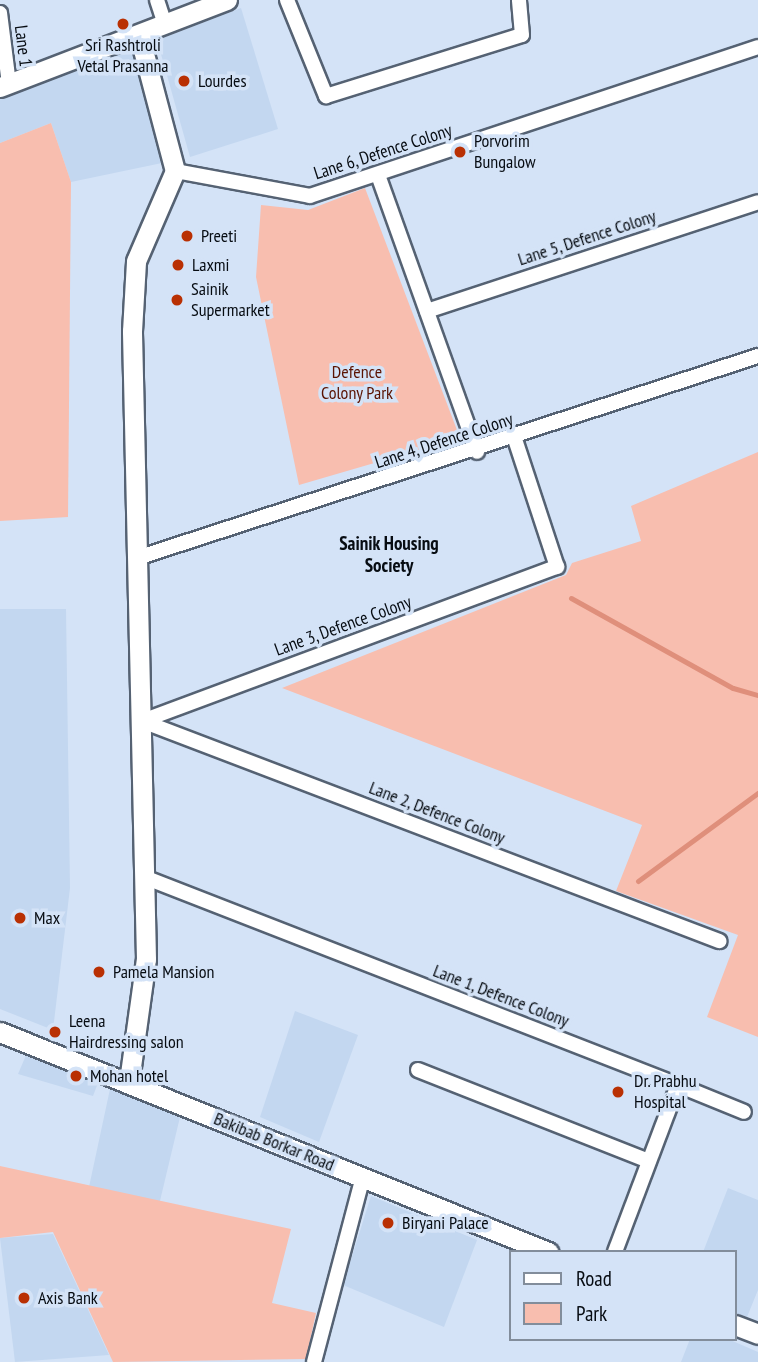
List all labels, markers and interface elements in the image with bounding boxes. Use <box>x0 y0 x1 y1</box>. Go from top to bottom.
marker: Sri Rashtroli Vetal Prasanna <box>115 16 131 32</box>
street label: Lane 1 <box>10 24 36 68</box>
place label: Sri Rashtroli Vetal Prasanna <box>77 35 169 78</box>
place label: Lourdes <box>198 70 247 92</box>
marker: Lourdes <box>176 73 192 89</box>
street label: Lane 6, Defence Colony <box>311 119 455 185</box>
place label: Porvorim Bungalow <box>474 131 536 174</box>
marker: Porvorim Bungalow <box>452 144 468 160</box>
street label: Lane 5, Defence Colony <box>515 205 659 271</box>
place label: Preeti <box>201 225 237 247</box>
marker: Preeti <box>179 228 195 244</box>
place label: Laxmi <box>192 254 229 276</box>
marker: Laxmi <box>170 257 186 273</box>
place label: Sainik Supermarket <box>191 279 270 322</box>
marker: Sainik Supermarket <box>169 292 185 308</box>
park label: Defence Colony Park <box>321 362 393 404</box>
street label: Lane 4, Defence Colony <box>372 408 516 474</box>
district label: Sainik Housing Society <box>339 533 439 577</box>
street label: Lane 3, Defence Colony <box>271 591 415 661</box>
street label: Lane 2, Defence Colony <box>365 777 509 849</box>
place label: Max <box>34 907 60 929</box>
marker: Max <box>12 910 28 926</box>
street label: Lane 1, Defence Colony <box>429 960 573 1032</box>
place label: Pamela Mansion <box>113 961 214 983</box>
marker: Pamela Mansion <box>91 964 107 980</box>
place label: Leena Hairdressing salon <box>69 1011 184 1054</box>
marker: Leena Hairdressing salon <box>47 1024 63 1040</box>
place label: Mohan hotel <box>90 1065 168 1087</box>
marker: Mohan hotel <box>68 1068 84 1084</box>
place label: Dr. Prabhu Hospital <box>634 1071 698 1114</box>
marker: Dr. Prabhu Hospital <box>608 1082 628 1102</box>
street label: Bakibab Borkar Road <box>211 1108 337 1176</box>
place label: Biryani Palace <box>402 1212 489 1234</box>
marker: Biryani Palace <box>380 1215 396 1231</box>
legend <box>510 1250 737 1341</box>
text: Road <box>576 1265 612 1292</box>
place label: Axis Bank <box>38 1287 98 1309</box>
marker: Axis Bank <box>16 1290 32 1306</box>
text: Park <box>576 1300 607 1327</box>

